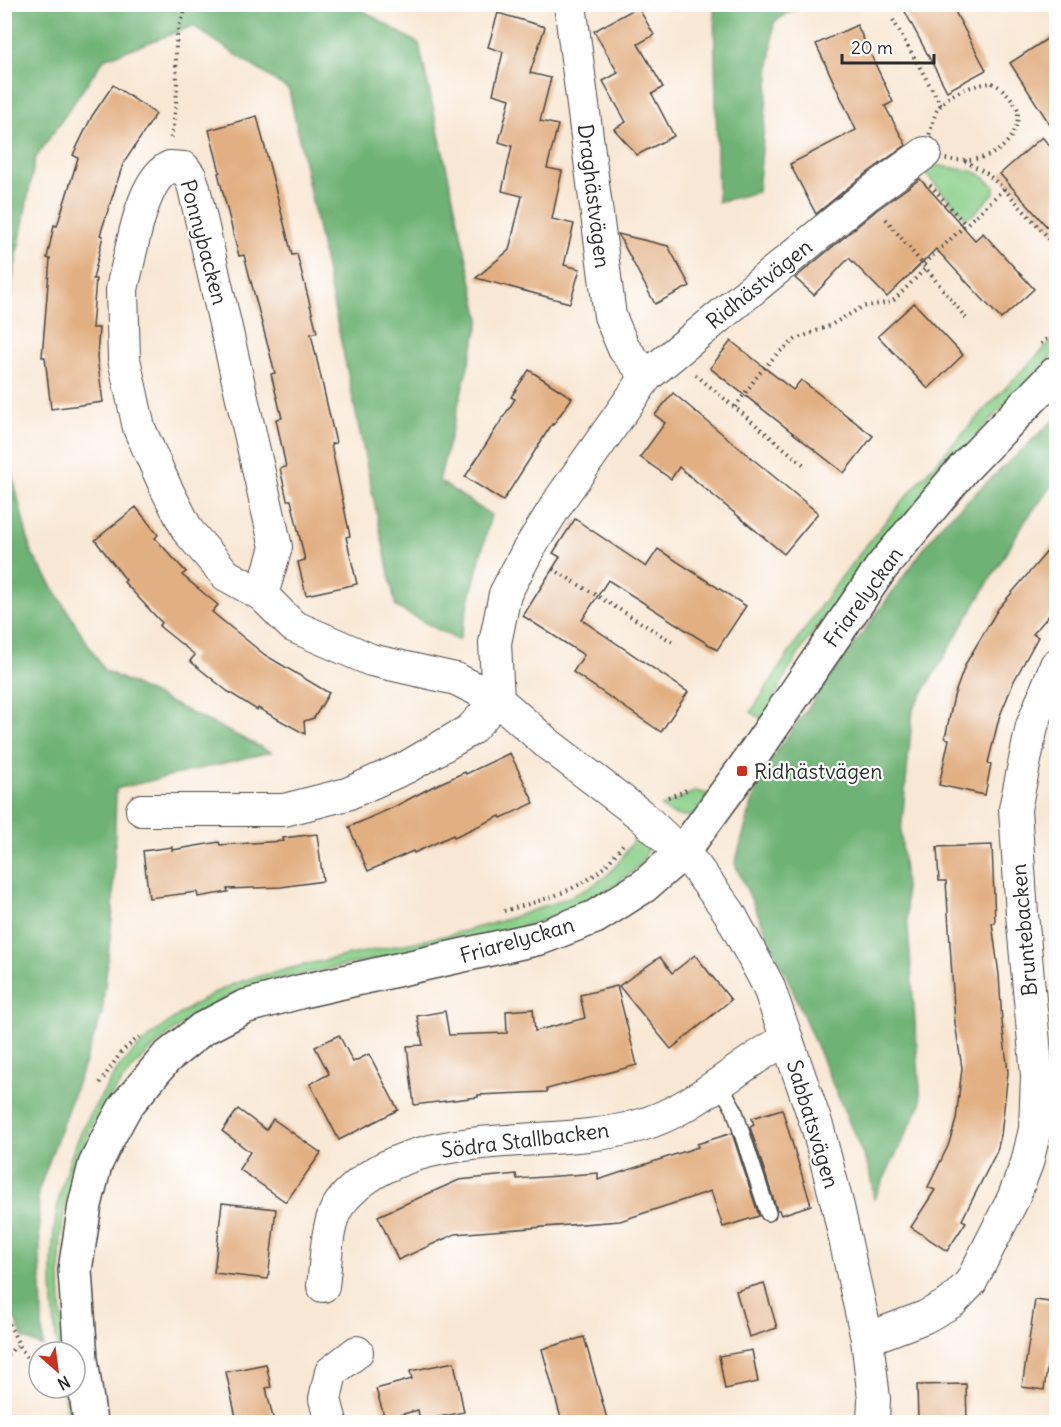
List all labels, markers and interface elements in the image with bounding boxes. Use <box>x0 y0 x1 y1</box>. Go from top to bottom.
scale bar <box>842 27 934 65</box>
text: 20 m <box>851 36 893 59</box>
street label: Draghästvägen <box>572 123 616 269</box>
street label: Ponnybacken <box>174 177 234 307</box>
street label: Ridhästvägen <box>701 233 817 335</box>
street label: Friarelyckan <box>818 542 908 652</box>
place label: Ridhästvägen <box>754 758 882 785</box>
marker: Ridhästvägen <box>735 764 749 778</box>
street label: Bruntebacken <box>1005 863 1043 997</box>
street label: Friarelyckan <box>457 911 577 969</box>
street label: Sabbatsvägen <box>781 1057 845 1191</box>
street label: Södra Stallbacken <box>439 1116 611 1164</box>
north arrow <box>27 1340 87 1400</box>
text: N <box>54 1372 74 1395</box>

